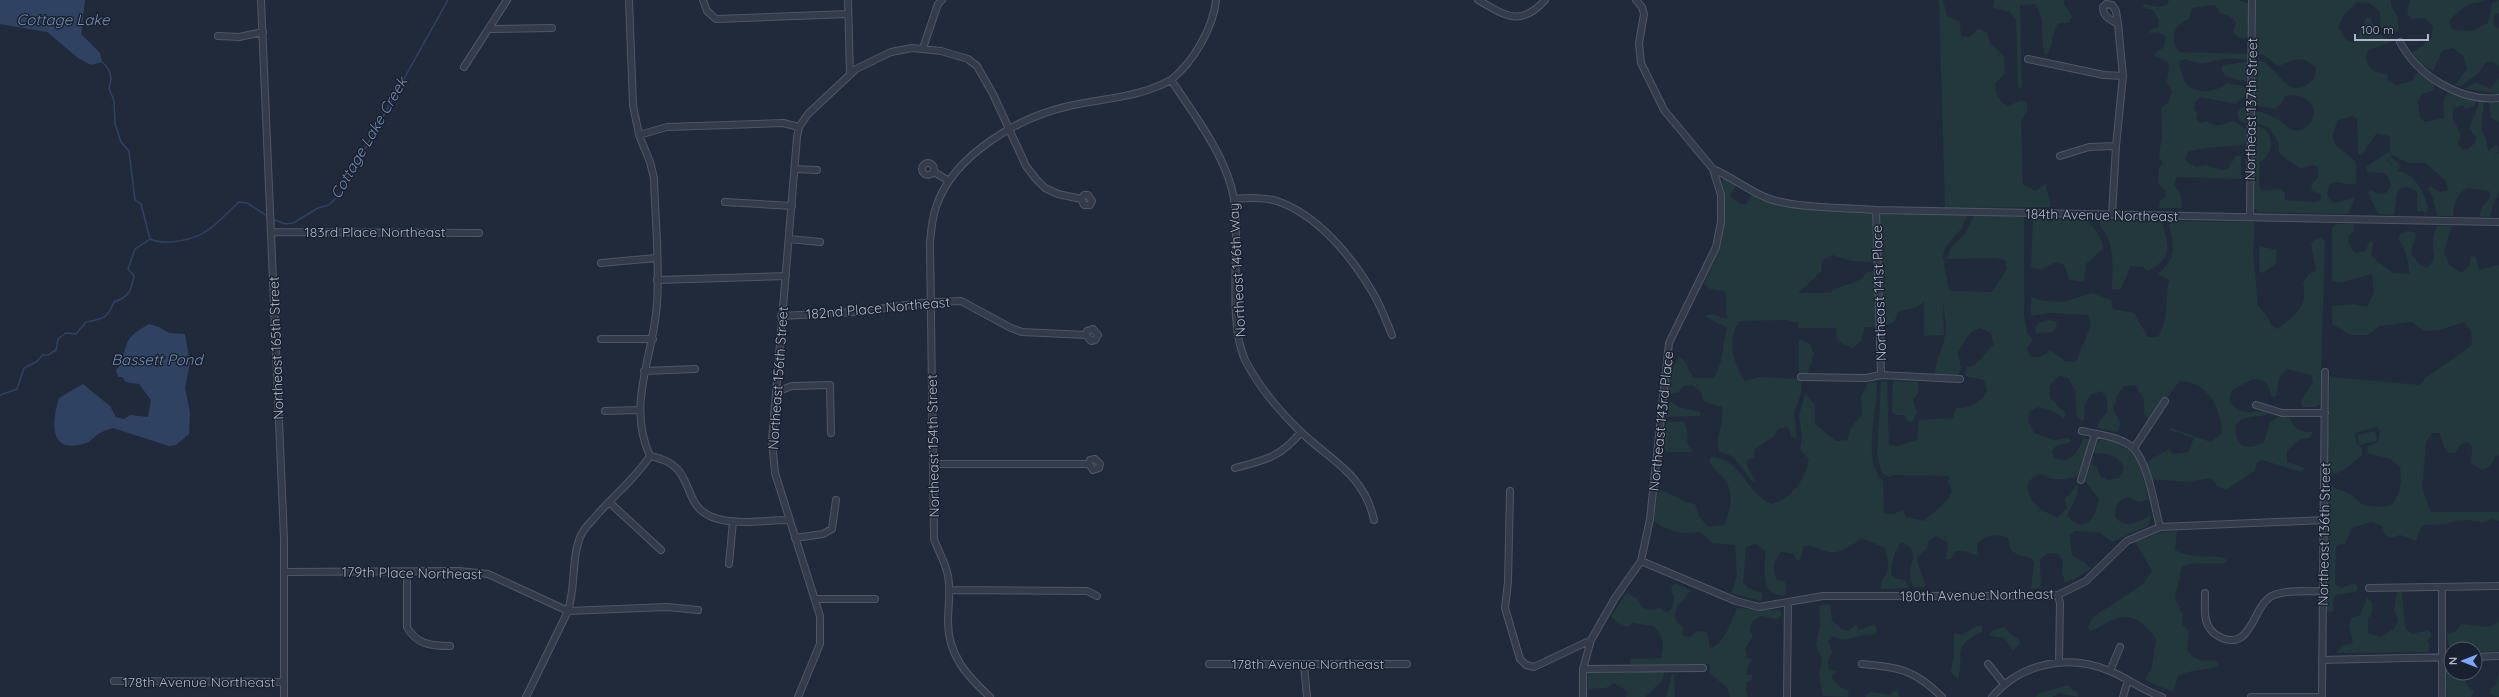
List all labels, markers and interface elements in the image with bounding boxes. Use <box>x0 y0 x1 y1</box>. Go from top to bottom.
water label: Cottage Lake <box>17 10 110 29</box>
scale bar <box>2355 16 2428 42</box>
text: 100 m <box>2361 22 2394 37</box>
street label: Northeast 137th Street <box>2241 37 2261 181</box>
water label: Cottage Lake Creek <box>326 72 412 202</box>
street label: Northeast 146th Way <box>1224 202 1250 338</box>
street label: 184th Avenue Northeast <box>2025 205 2179 225</box>
street label: 183rd Place Northeast <box>305 223 446 241</box>
street label: Northeast 141st Place <box>1868 225 1890 361</box>
street label: Northeast 165th Street <box>264 276 287 420</box>
street label: 182nd Place Northeast <box>805 293 951 323</box>
street label: Northeast 156th Street <box>764 306 792 450</box>
water label: Bassett Pond <box>111 350 205 369</box>
street label: Northeast 143rd Place <box>1645 350 1677 492</box>
street label: Northeast 154th Street <box>923 374 943 518</box>
street label: Northeast 136th Street <box>2314 462 2334 606</box>
street label: 179th Place Northeast <box>342 563 483 583</box>
street label: 180th Avenue Northeast <box>1900 585 2054 605</box>
north arrow <box>2443 641 2483 681</box>
street label: 178th Avenue Northeast <box>1232 655 1385 673</box>
text: N <box>2446 657 2460 665</box>
street label: 178th Avenue Northeast <box>123 673 276 691</box>

